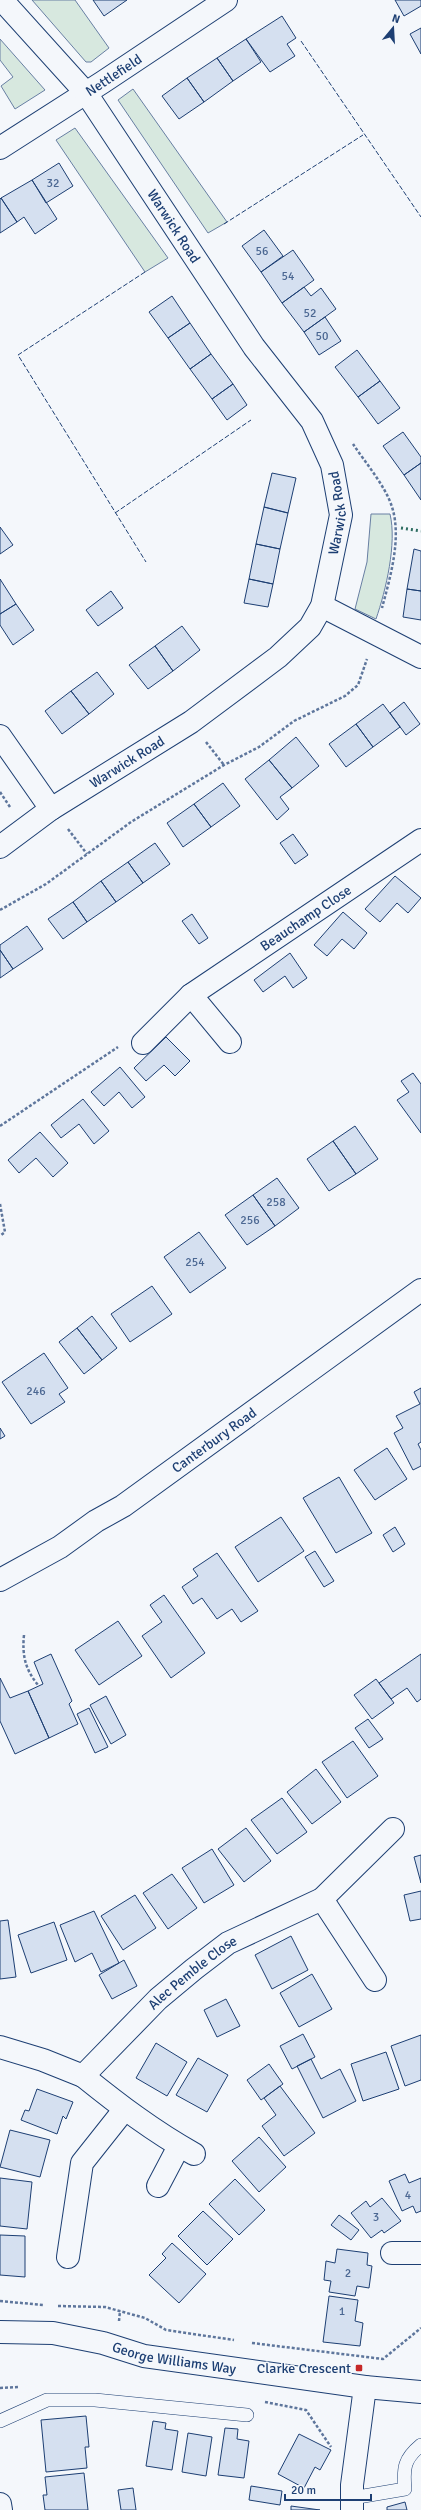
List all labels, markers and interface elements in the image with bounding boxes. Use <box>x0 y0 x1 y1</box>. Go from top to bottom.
north arrow <box>373 8 413 48</box>
text: N <box>390 12 402 26</box>
street label: Nettlefield <box>82 51 145 100</box>
house number: 32 <box>47 176 59 191</box>
street label: Warwick Road <box>143 186 204 266</box>
house number: 56 <box>256 244 268 259</box>
house number: 54 <box>282 269 295 284</box>
house number: 52 <box>304 306 316 321</box>
house number: 50 <box>316 329 328 344</box>
street label: Warwick Road <box>325 470 350 556</box>
street label: Warwick Road <box>87 733 168 792</box>
street label: Beauchamp Close <box>257 882 355 955</box>
house number: 258 <box>266 1195 286 1210</box>
house number: 256 <box>240 1213 260 1228</box>
house number: 254 <box>185 1255 205 1270</box>
house number: 246 <box>26 1384 46 1399</box>
street label: Canterbury Road <box>169 1404 260 1477</box>
street label: Alec Pemble Close <box>145 1932 239 2013</box>
house number: 4 <box>405 2188 412 2203</box>
house number: 3 <box>373 2210 379 2225</box>
house number: 2 <box>345 2266 351 2281</box>
house number: 1 <box>339 2304 345 2319</box>
street label: George Williams Way <box>110 2338 238 2378</box>
place label: Clarke Crescent <box>257 2360 351 2377</box>
marker: Clarke Crescent <box>354 2363 364 2373</box>
scale bar <box>285 2476 371 2502</box>
text: 20 m <box>291 2483 316 2498</box>

